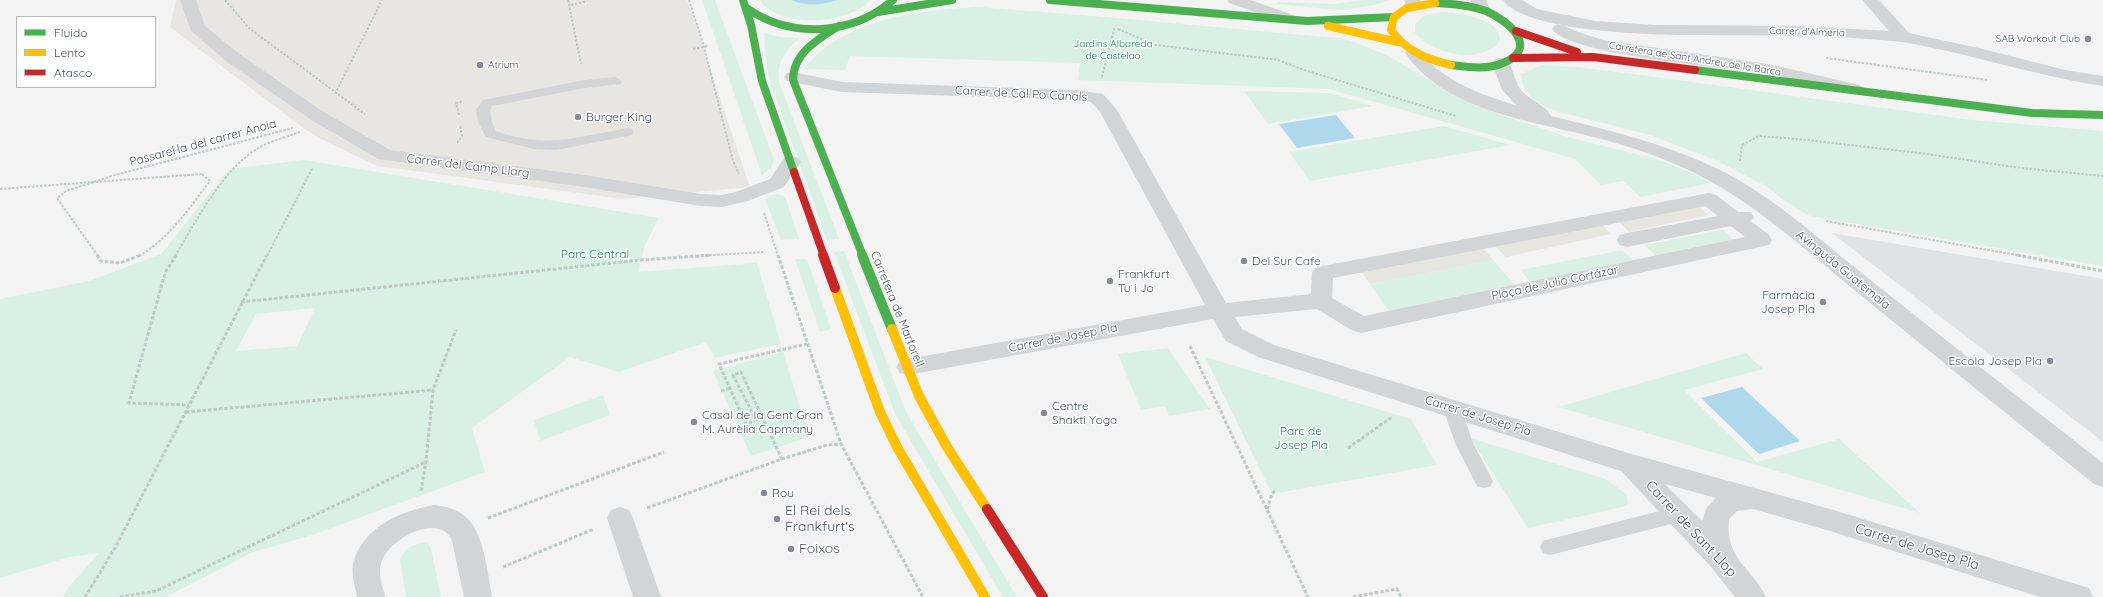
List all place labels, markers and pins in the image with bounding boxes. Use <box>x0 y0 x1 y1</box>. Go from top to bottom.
place label: SAB Workout Club <box>1996 33 2080 45</box>
marker: SAB Workout Club <box>2083 34 2093 44</box>
place label: Atrium <box>488 59 519 71</box>
marker: Atrium <box>475 60 485 70</box>
place label: Burger King <box>586 110 652 124</box>
marker: Burger King <box>573 112 583 122</box>
place label: Del Sur Cafe <box>1252 254 1321 268</box>
marker: Del Sur Cafe <box>1239 256 1249 266</box>
place label: Frankfurt Tu i Jo <box>1118 267 1170 295</box>
marker: Frankfurt Tu i Jo <box>1105 276 1115 286</box>
place label: Farmàcia Josep Pla <box>1761 288 1815 316</box>
marker: Farmàcia Josep Pla <box>1818 297 1828 307</box>
place label: Escola Josep Pla <box>1949 354 2042 368</box>
marker: Escola Josep Pla <box>2045 356 2055 366</box>
place label: Centre Shakti Yoga <box>1052 399 1117 427</box>
place label: Casal de la Gent Gran M. Aurèlia Capmany <box>702 408 823 436</box>
marker: Centre Shakti Yoga <box>1039 408 1049 418</box>
marker: Casal de la Gent Gran M. Aurèlia Capmany <box>689 417 699 427</box>
place label: Rou <box>772 486 794 500</box>
marker: Rou <box>759 488 769 498</box>
place label: El Rei dels Frankfurt's <box>785 503 854 536</box>
marker: El Rei dels Frankfurt's <box>772 514 782 524</box>
place label: Foixos <box>799 541 840 557</box>
marker: Foixos <box>786 544 796 554</box>

